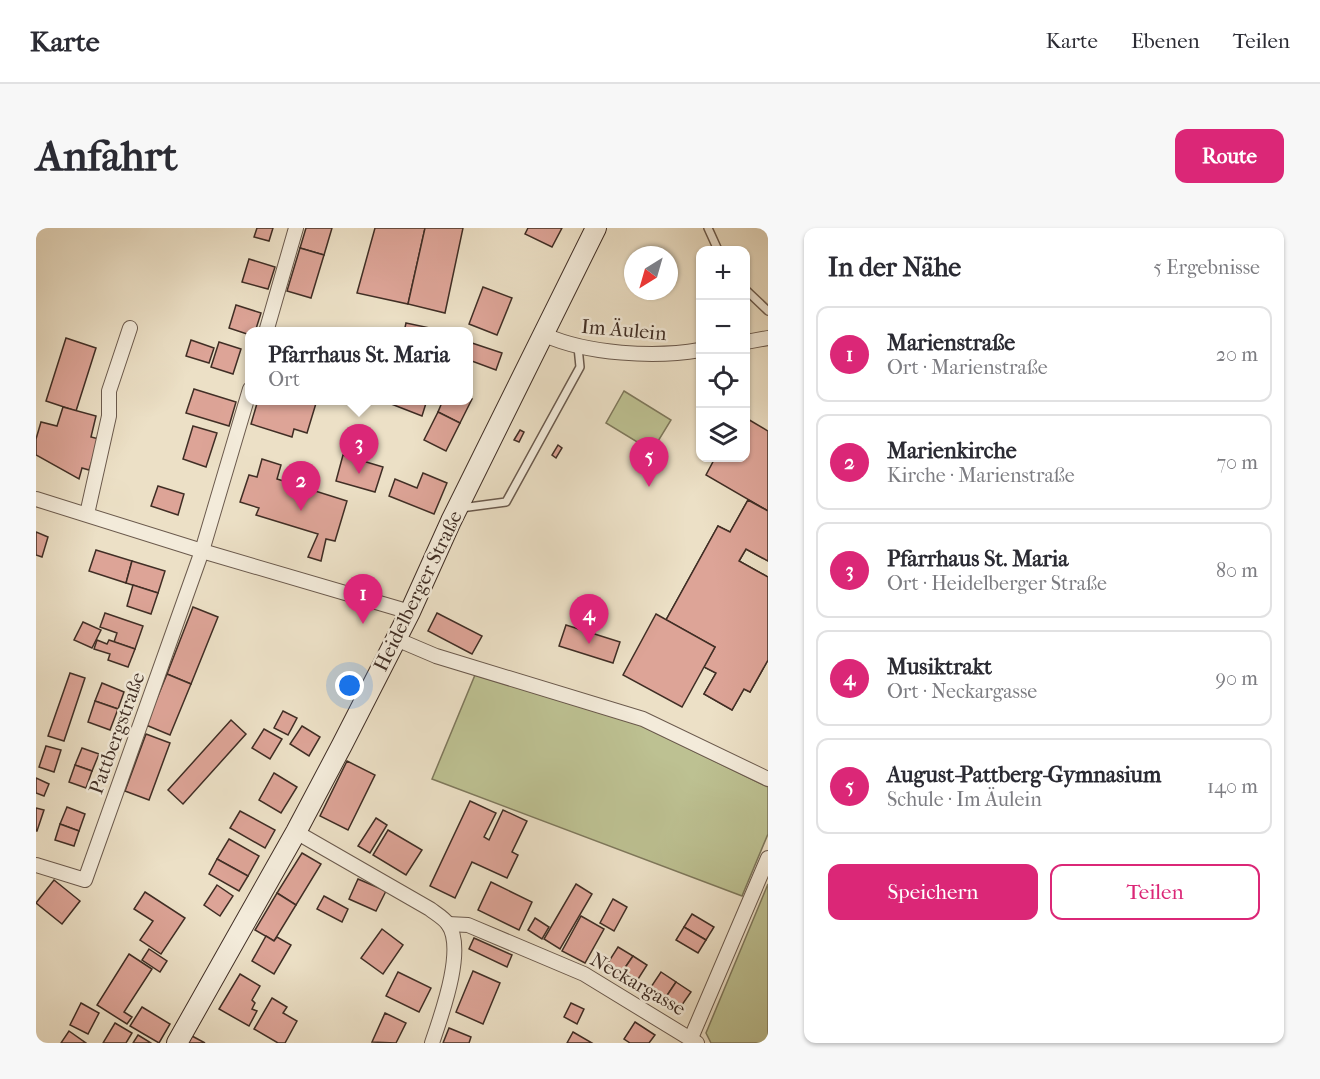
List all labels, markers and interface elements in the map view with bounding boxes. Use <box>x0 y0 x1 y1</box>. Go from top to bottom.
text: Karte <box>30 25 100 58</box>
text: Karte <box>1046 29 1098 53</box>
text: Ebenen <box>1131 29 1200 53</box>
text: Teilen <box>1233 29 1290 53</box>
button: Route <box>1175 129 1284 183</box>
text: Anfahrt <box>36 132 178 181</box>
north arrow <box>624 246 678 300</box>
map controls <box>696 246 750 462</box>
button: + <box>696 246 750 300</box>
text: In der Nähe <box>828 252 961 283</box>
text: 5 Ergebnisse <box>1153 256 1260 279</box>
button: − <box>696 300 750 354</box>
street label: Im Äulein <box>580 314 668 345</box>
popup <box>245 327 473 405</box>
text: Marienstraße <box>887 330 1015 356</box>
text: Pfarrhaus St. Maria <box>268 342 450 368</box>
text: 1 <box>846 343 853 366</box>
text: 20 m <box>1216 343 1258 366</box>
button: locate <box>696 354 750 408</box>
text: Ort · Marienstraße <box>887 356 1048 379</box>
text: Ort <box>268 368 300 391</box>
button: layers <box>696 408 750 462</box>
pin: 3 <box>340 424 378 474</box>
pin: 5 <box>630 438 668 487</box>
text: Marienkirche <box>887 438 1017 464</box>
text: 2 <box>844 451 855 474</box>
text: 70 m <box>1216 451 1258 474</box>
pin: 2 <box>282 462 320 511</box>
text: Kirche · Marienstraße <box>887 464 1075 487</box>
street label: Heidelberger Straße <box>369 507 467 675</box>
text: Pfarrhaus St. Maria <box>887 546 1069 572</box>
text: 3 <box>845 559 854 582</box>
text: 80 m <box>1216 559 1258 582</box>
text: Ort · Heidelberger Straße <box>887 572 1107 595</box>
pin: 1 <box>344 574 382 624</box>
pin: 4 <box>570 594 608 644</box>
text: Musiktrakt <box>887 654 992 680</box>
text: 4 <box>844 667 855 690</box>
text: 90 m <box>1216 667 1258 690</box>
street label: Pattbergstraße <box>84 669 150 797</box>
your location <box>335 671 364 700</box>
text: Ort · Neckargasse <box>887 680 1037 703</box>
text: August-Pattberg-Gymnasium <box>887 762 1161 788</box>
text: 5 <box>845 775 854 798</box>
text: 140 m <box>1207 775 1258 798</box>
text: Schule · Im Äulein <box>887 788 1042 811</box>
button: Speichern <box>828 864 1038 920</box>
button: Teilen <box>1050 864 1260 920</box>
street label: Neckargasse <box>586 948 690 1021</box>

